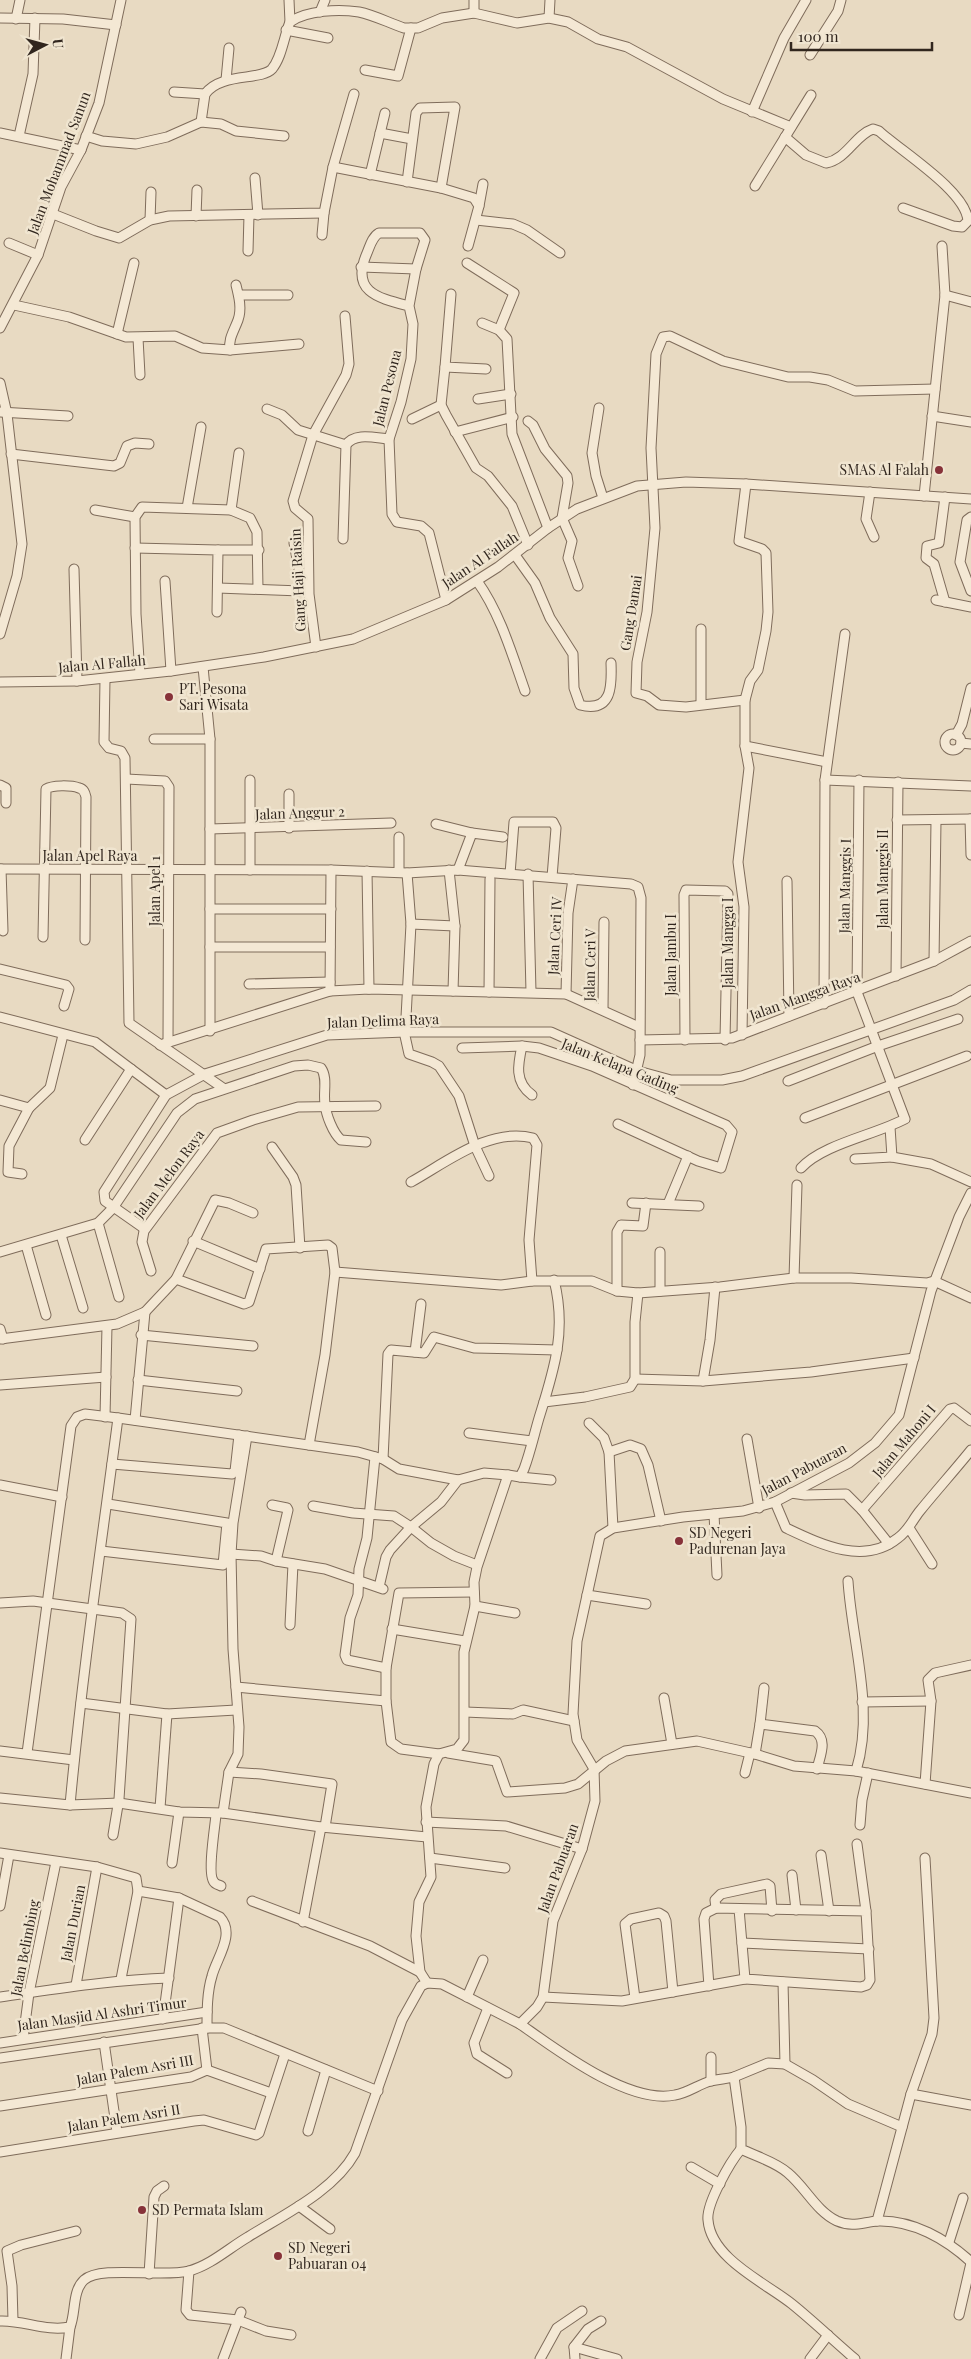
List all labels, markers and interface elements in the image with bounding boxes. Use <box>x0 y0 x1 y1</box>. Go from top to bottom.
north arrow <box>20 20 70 70</box>
scale bar <box>791 20 932 52</box>
text: 100 m <box>798 26 839 46</box>
text: U <box>48 38 68 50</box>
street label: Jalan Mohammad Sanun <box>22 88 95 238</box>
street label: Jalan Pesona <box>368 348 405 429</box>
place label: SMAS Al Falah <box>840 460 930 479</box>
marker: SMAS Al Falah <box>933 464 945 476</box>
street label: Gang Haji Raisin <box>285 527 310 632</box>
street label: Jalan Al Fallah <box>437 527 522 593</box>
street label: Gang Damai <box>615 574 646 652</box>
street label: Jalan Al Fallah <box>56 650 147 677</box>
place label: PT. Pesona Sari Wisata <box>179 679 249 714</box>
marker: PT. Pesona Sari Wisata <box>163 691 175 703</box>
street label: Jalan Anggur 2 <box>254 801 345 824</box>
street label: Jalan Manggis II <box>873 829 892 930</box>
street label: Jalan Manggis I <box>834 838 855 935</box>
street label: Jalan Apel Raya <box>41 846 138 865</box>
street label: Jalan Apel 1 <box>145 856 164 927</box>
street label: Jalan Ceri IV <box>543 896 566 976</box>
street label: Jalan Mangga I <box>718 897 737 990</box>
street label: Jalan Jambu I <box>661 914 680 997</box>
street label: Jalan Ceri V <box>579 928 600 1003</box>
street label: Jalan Mangga Raya <box>746 967 863 1025</box>
street label: Jalan Delima Raya <box>326 1009 439 1032</box>
street label: Jalan Kelapa Gading <box>558 1033 682 1098</box>
street label: Jalan Melon Raya <box>128 1125 208 1223</box>
street label: Jalan Mahoni I <box>867 1400 940 1482</box>
street label: Jalan Pabuaran <box>757 1438 850 1499</box>
place label: SD Negeri Padurenan Jaya <box>689 1523 786 1558</box>
marker: SD Negeri Padurenan Jaya <box>673 1535 685 1547</box>
street label: Jalan Pabuaran <box>532 1820 583 1916</box>
street label: Jalan Durian <box>56 1882 89 1964</box>
street label: Jalan Belimbing <box>6 1897 43 1999</box>
street label: Jalan Masjid Al Ashri Timur <box>15 1992 188 2035</box>
street label: Jalan Palem Asri III <box>74 2050 195 2089</box>
street label: Jalan Palem Asri II <box>65 2099 182 2136</box>
place label: SD Permata Islam <box>152 2200 264 2219</box>
marker: SD Permata Islam <box>136 2204 148 2216</box>
place label: SD Negeri Pabuaran 04 <box>288 2238 366 2273</box>
marker: SD Negeri Pabuaran 04 <box>272 2250 284 2262</box>

